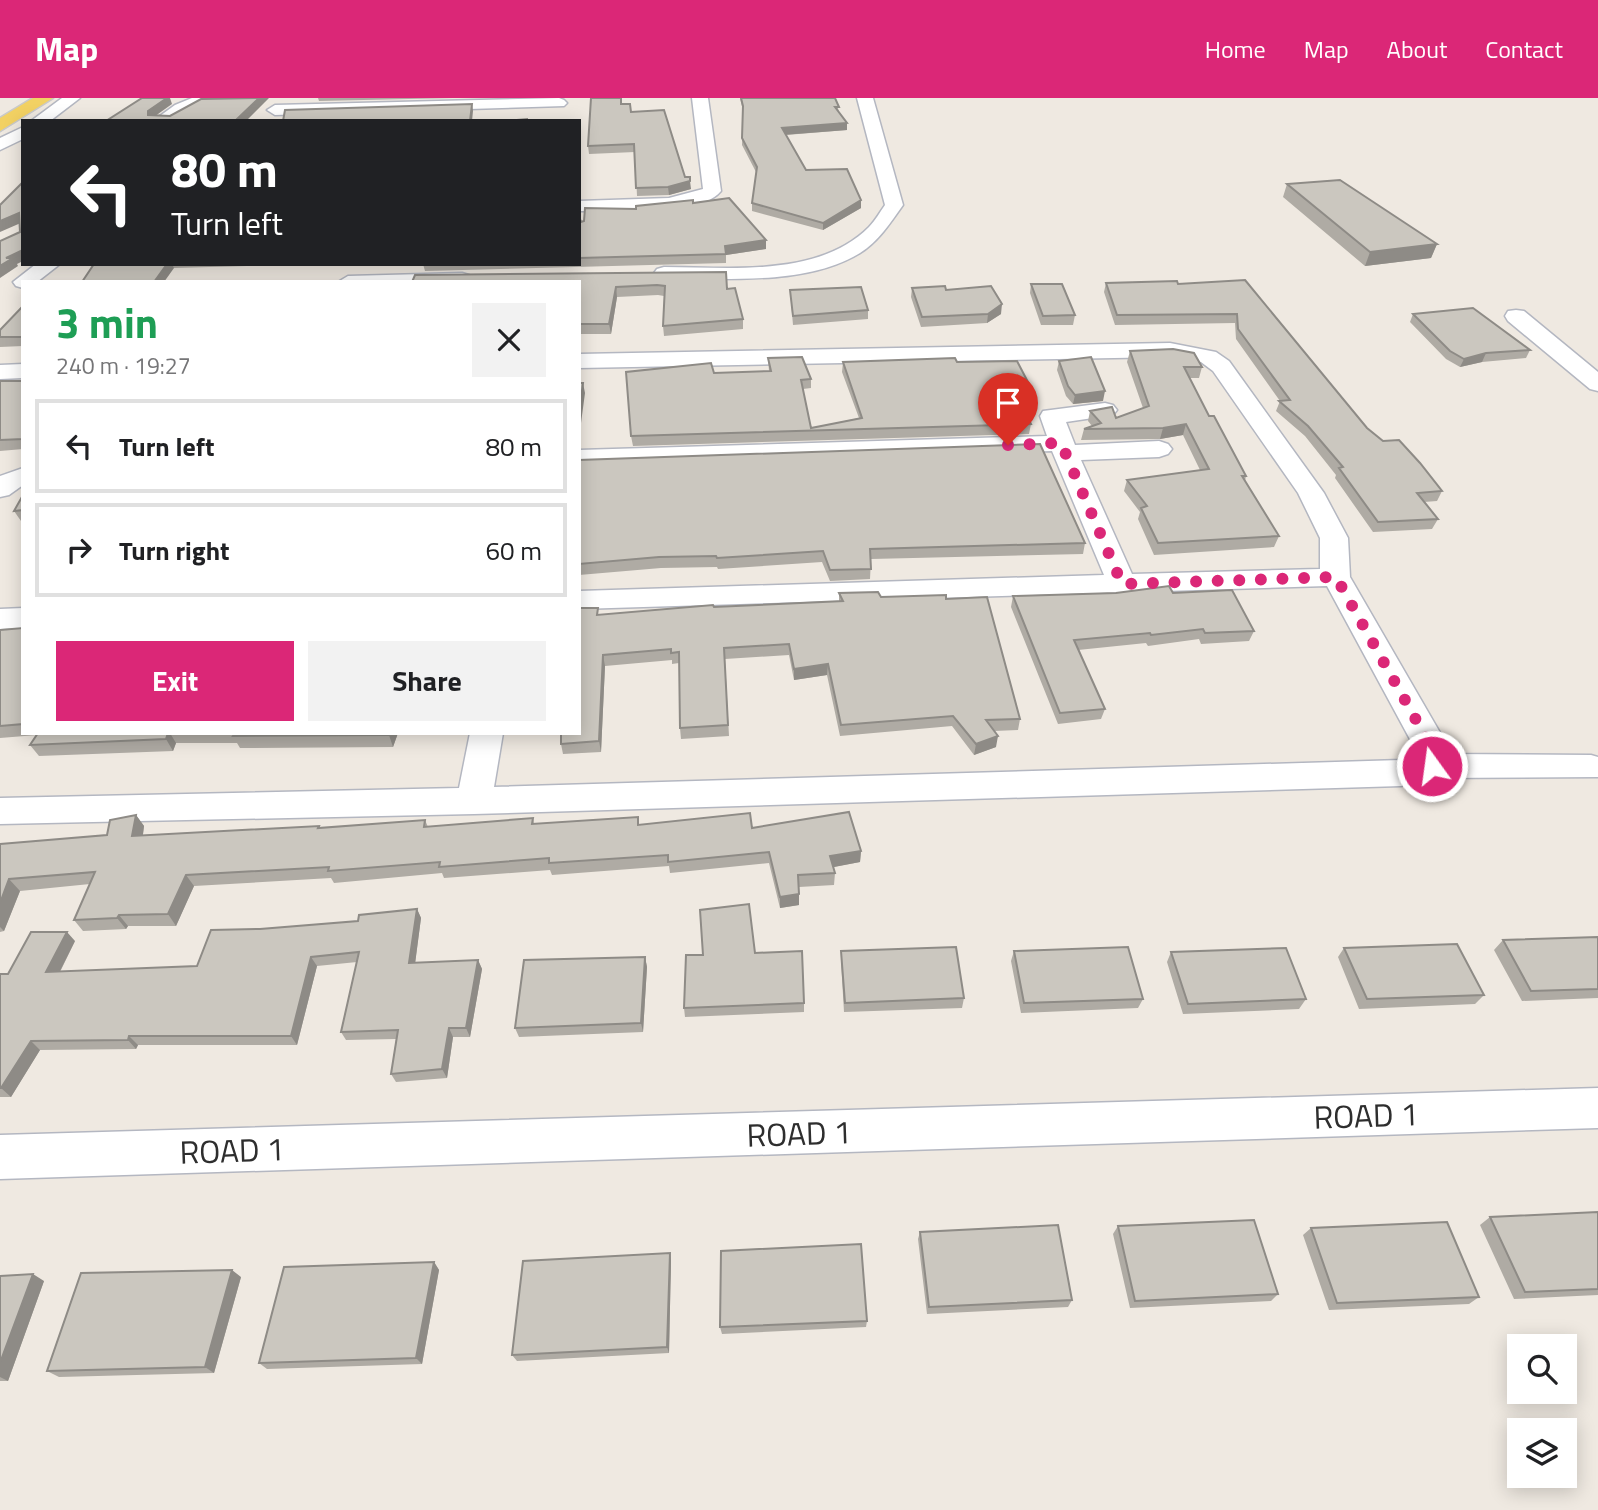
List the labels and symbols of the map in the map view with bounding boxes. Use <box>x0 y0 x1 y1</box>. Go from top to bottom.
pin <box>978 373 1038 445</box>
position arrow <box>1395 729 1469 803</box>
street label: ROAD 1 <box>1313 1089 1419 1141</box>
street label: ROAD 1 <box>746 1107 852 1159</box>
street label: ROAD 1 <box>179 1124 285 1176</box>

